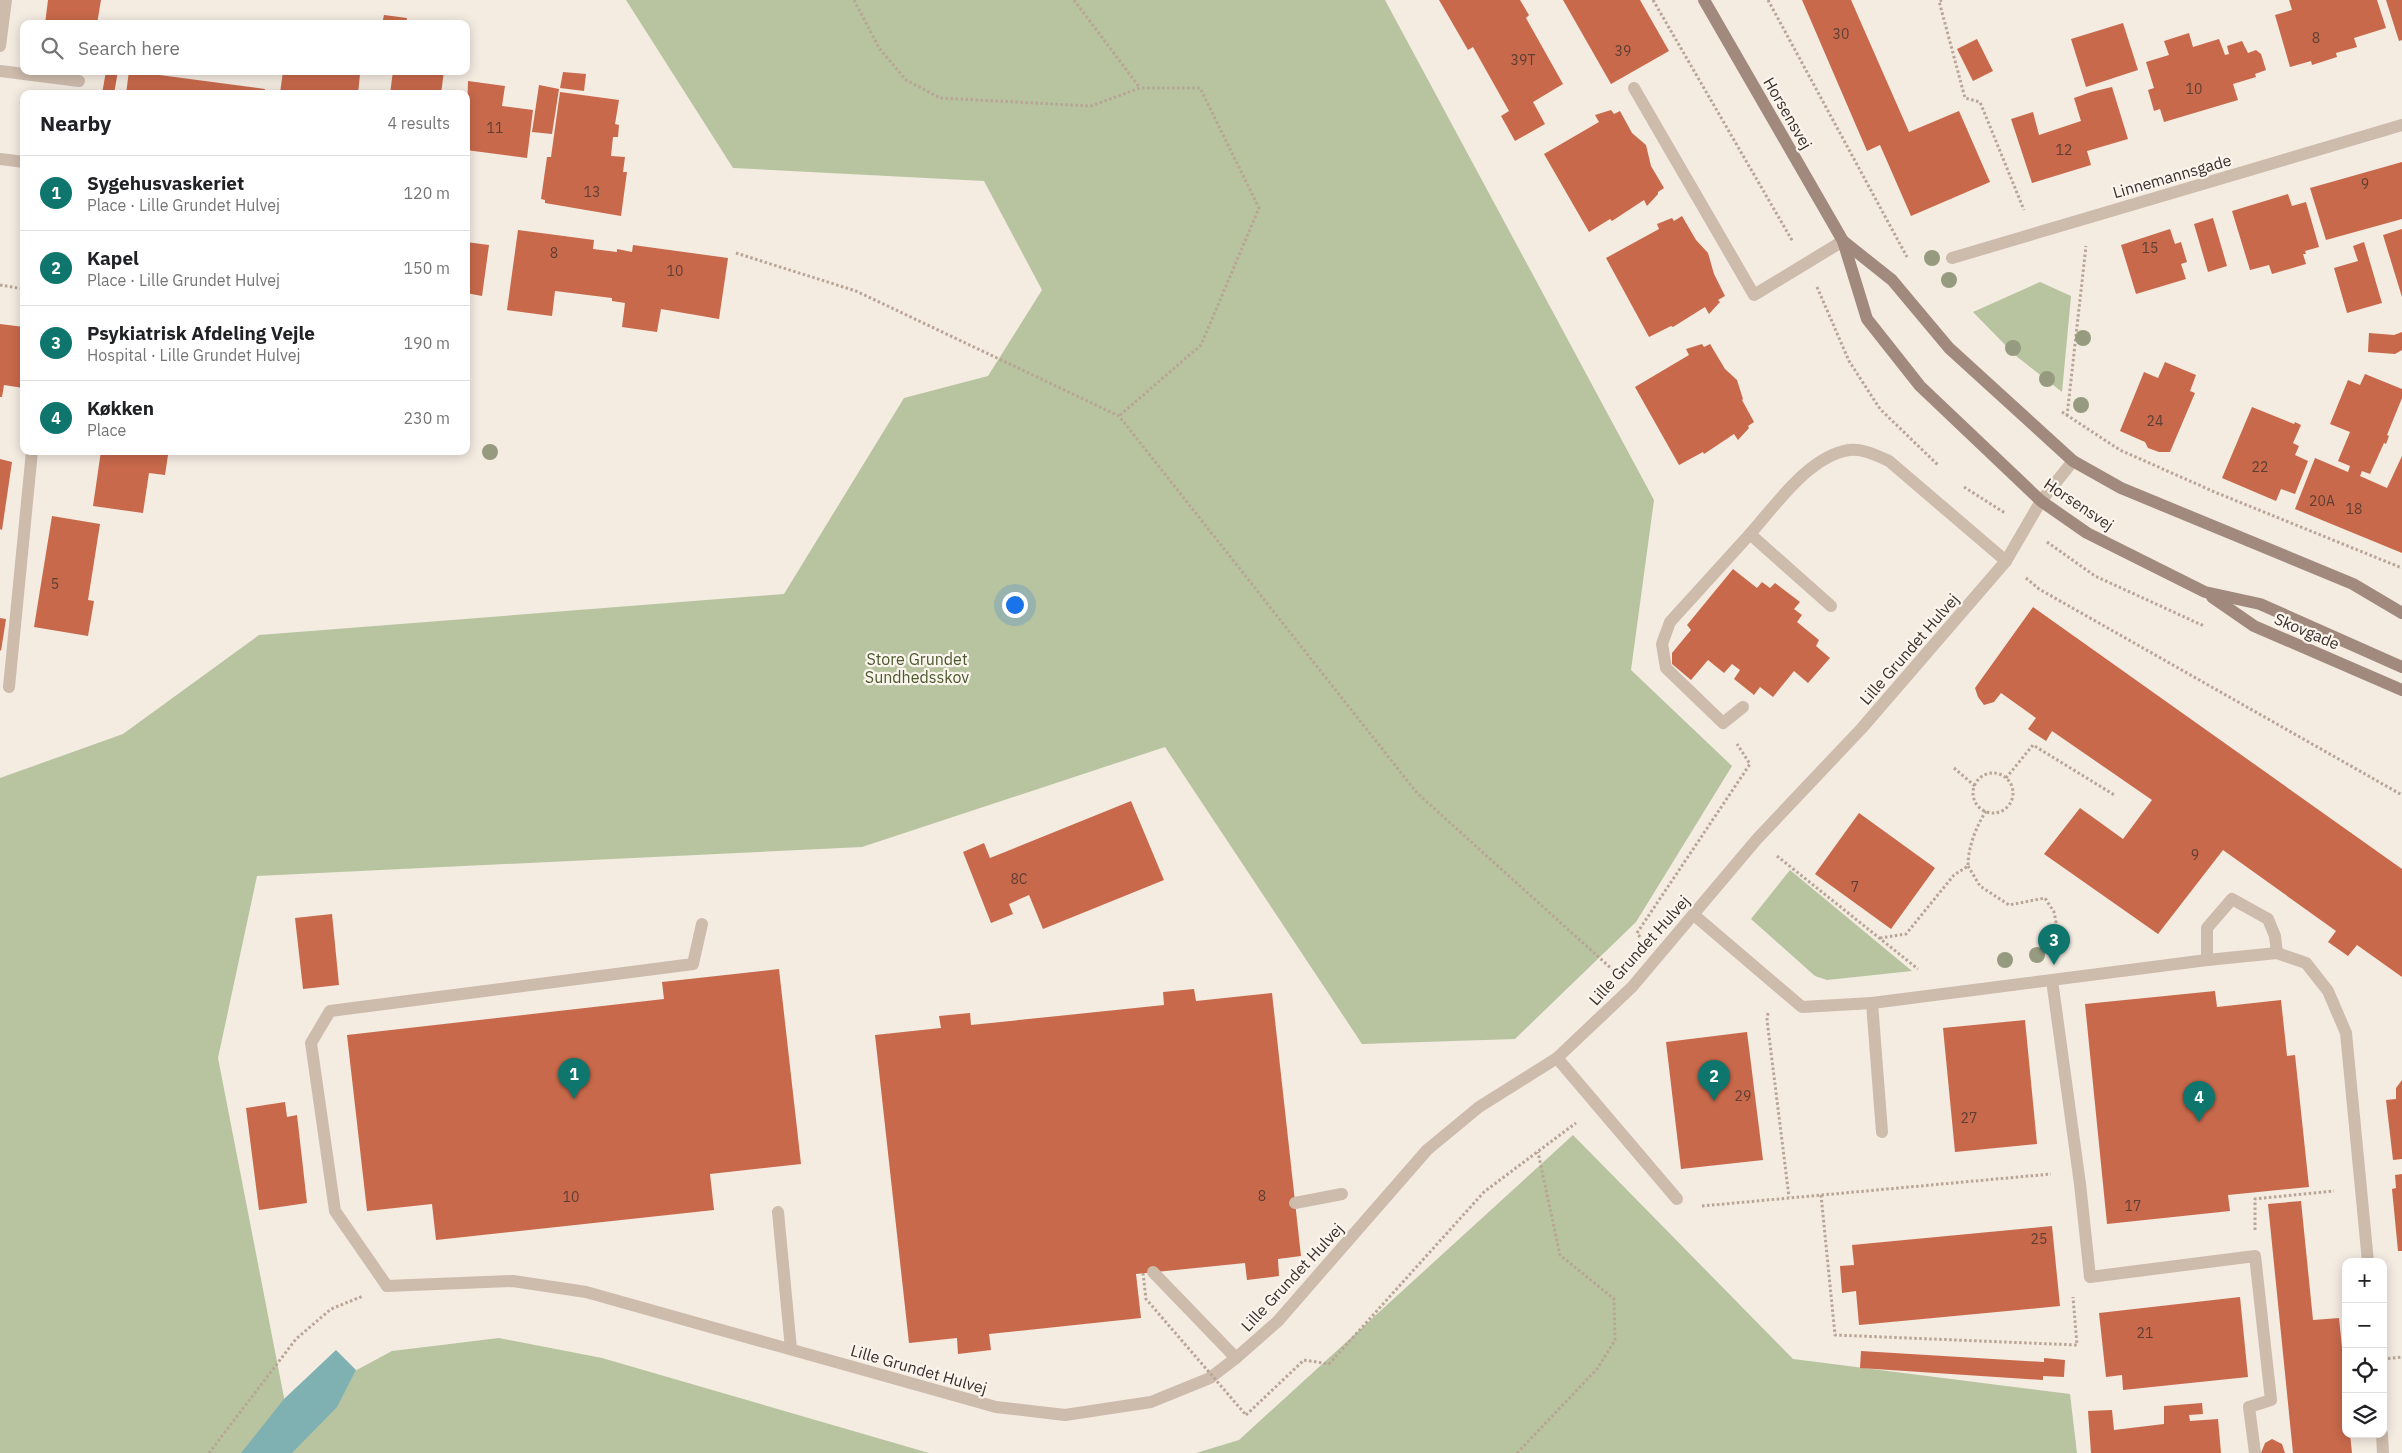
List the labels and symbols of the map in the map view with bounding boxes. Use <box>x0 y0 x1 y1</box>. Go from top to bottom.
house number: 30 <box>1833 25 1849 43</box>
house number: 8 <box>2312 29 2320 47</box>
house number: 39 <box>1615 42 1631 60</box>
house number: 39T <box>1511 51 1535 69</box>
street label: Horsensvej <box>1759 73 1817 153</box>
house number: 10 <box>2186 80 2202 98</box>
house number: 11 <box>487 119 503 137</box>
house number: 12 <box>2056 141 2072 159</box>
street label: Linnemannsgade <box>2110 149 2234 202</box>
house number: 9 <box>2361 175 2369 193</box>
house number: 13 <box>584 183 600 201</box>
house number: 15 <box>2142 239 2158 257</box>
house number: 8 <box>550 244 558 262</box>
house number: 10 <box>667 262 683 280</box>
house number: 24 <box>2147 412 2163 430</box>
house number: 22 <box>2252 458 2268 476</box>
street label: Horsensvej <box>2040 473 2118 535</box>
house number: 20A <box>2309 492 2335 510</box>
house number: 18 <box>2346 500 2362 518</box>
house number: 5 <box>51 575 59 593</box>
street label: Lille Grundet Hulvej <box>1855 589 1963 709</box>
your location <box>1002 592 1028 618</box>
street label: Skovgade <box>2271 608 2343 654</box>
park label: Store Grundet Sundhedsskov <box>865 649 969 687</box>
house number: 9 <box>2191 846 2199 864</box>
house number: 8C <box>1010 870 1028 888</box>
house number: 7 <box>1851 878 1859 896</box>
street label: Lille Grundet Hulvej <box>1584 891 1694 1009</box>
pin: 3 <box>2038 924 2070 965</box>
pin: 1 <box>558 1058 590 1099</box>
pin: 2 <box>1698 1060 1730 1101</box>
pin: 4 <box>2183 1081 2215 1122</box>
house number: 29 <box>1735 1087 1751 1105</box>
house number: 27 <box>1961 1109 1977 1127</box>
house number: 8 <box>1258 1187 1266 1205</box>
house number: 10 <box>563 1188 579 1206</box>
house number: 17 <box>2125 1197 2141 1215</box>
street label: Lille Grundet Hulvej <box>1237 1219 1347 1335</box>
house number: 25 <box>2031 1230 2047 1248</box>
house number: 21 <box>2137 1324 2153 1342</box>
street label: Lille Grundet Hulvej <box>848 1340 990 1398</box>

